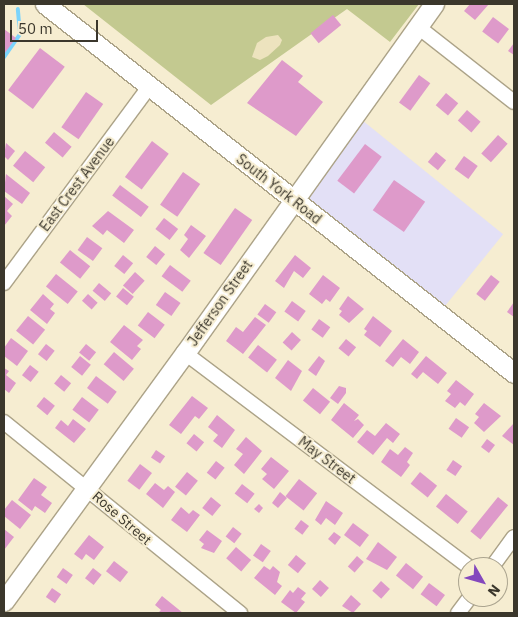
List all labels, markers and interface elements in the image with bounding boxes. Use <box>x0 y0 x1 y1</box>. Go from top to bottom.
scale bar <box>12 10 100 42</box>
text: 50 m <box>18 19 53 38</box>
street label: East Crest Avenue <box>36 134 118 234</box>
street label: South York Road <box>233 151 325 227</box>
street label: Jefferson Street <box>184 257 256 349</box>
street label: May Street <box>295 433 359 487</box>
street label: Rose Street <box>89 488 155 548</box>
north arrow <box>458 557 508 607</box>
text: N <box>484 581 504 600</box>

